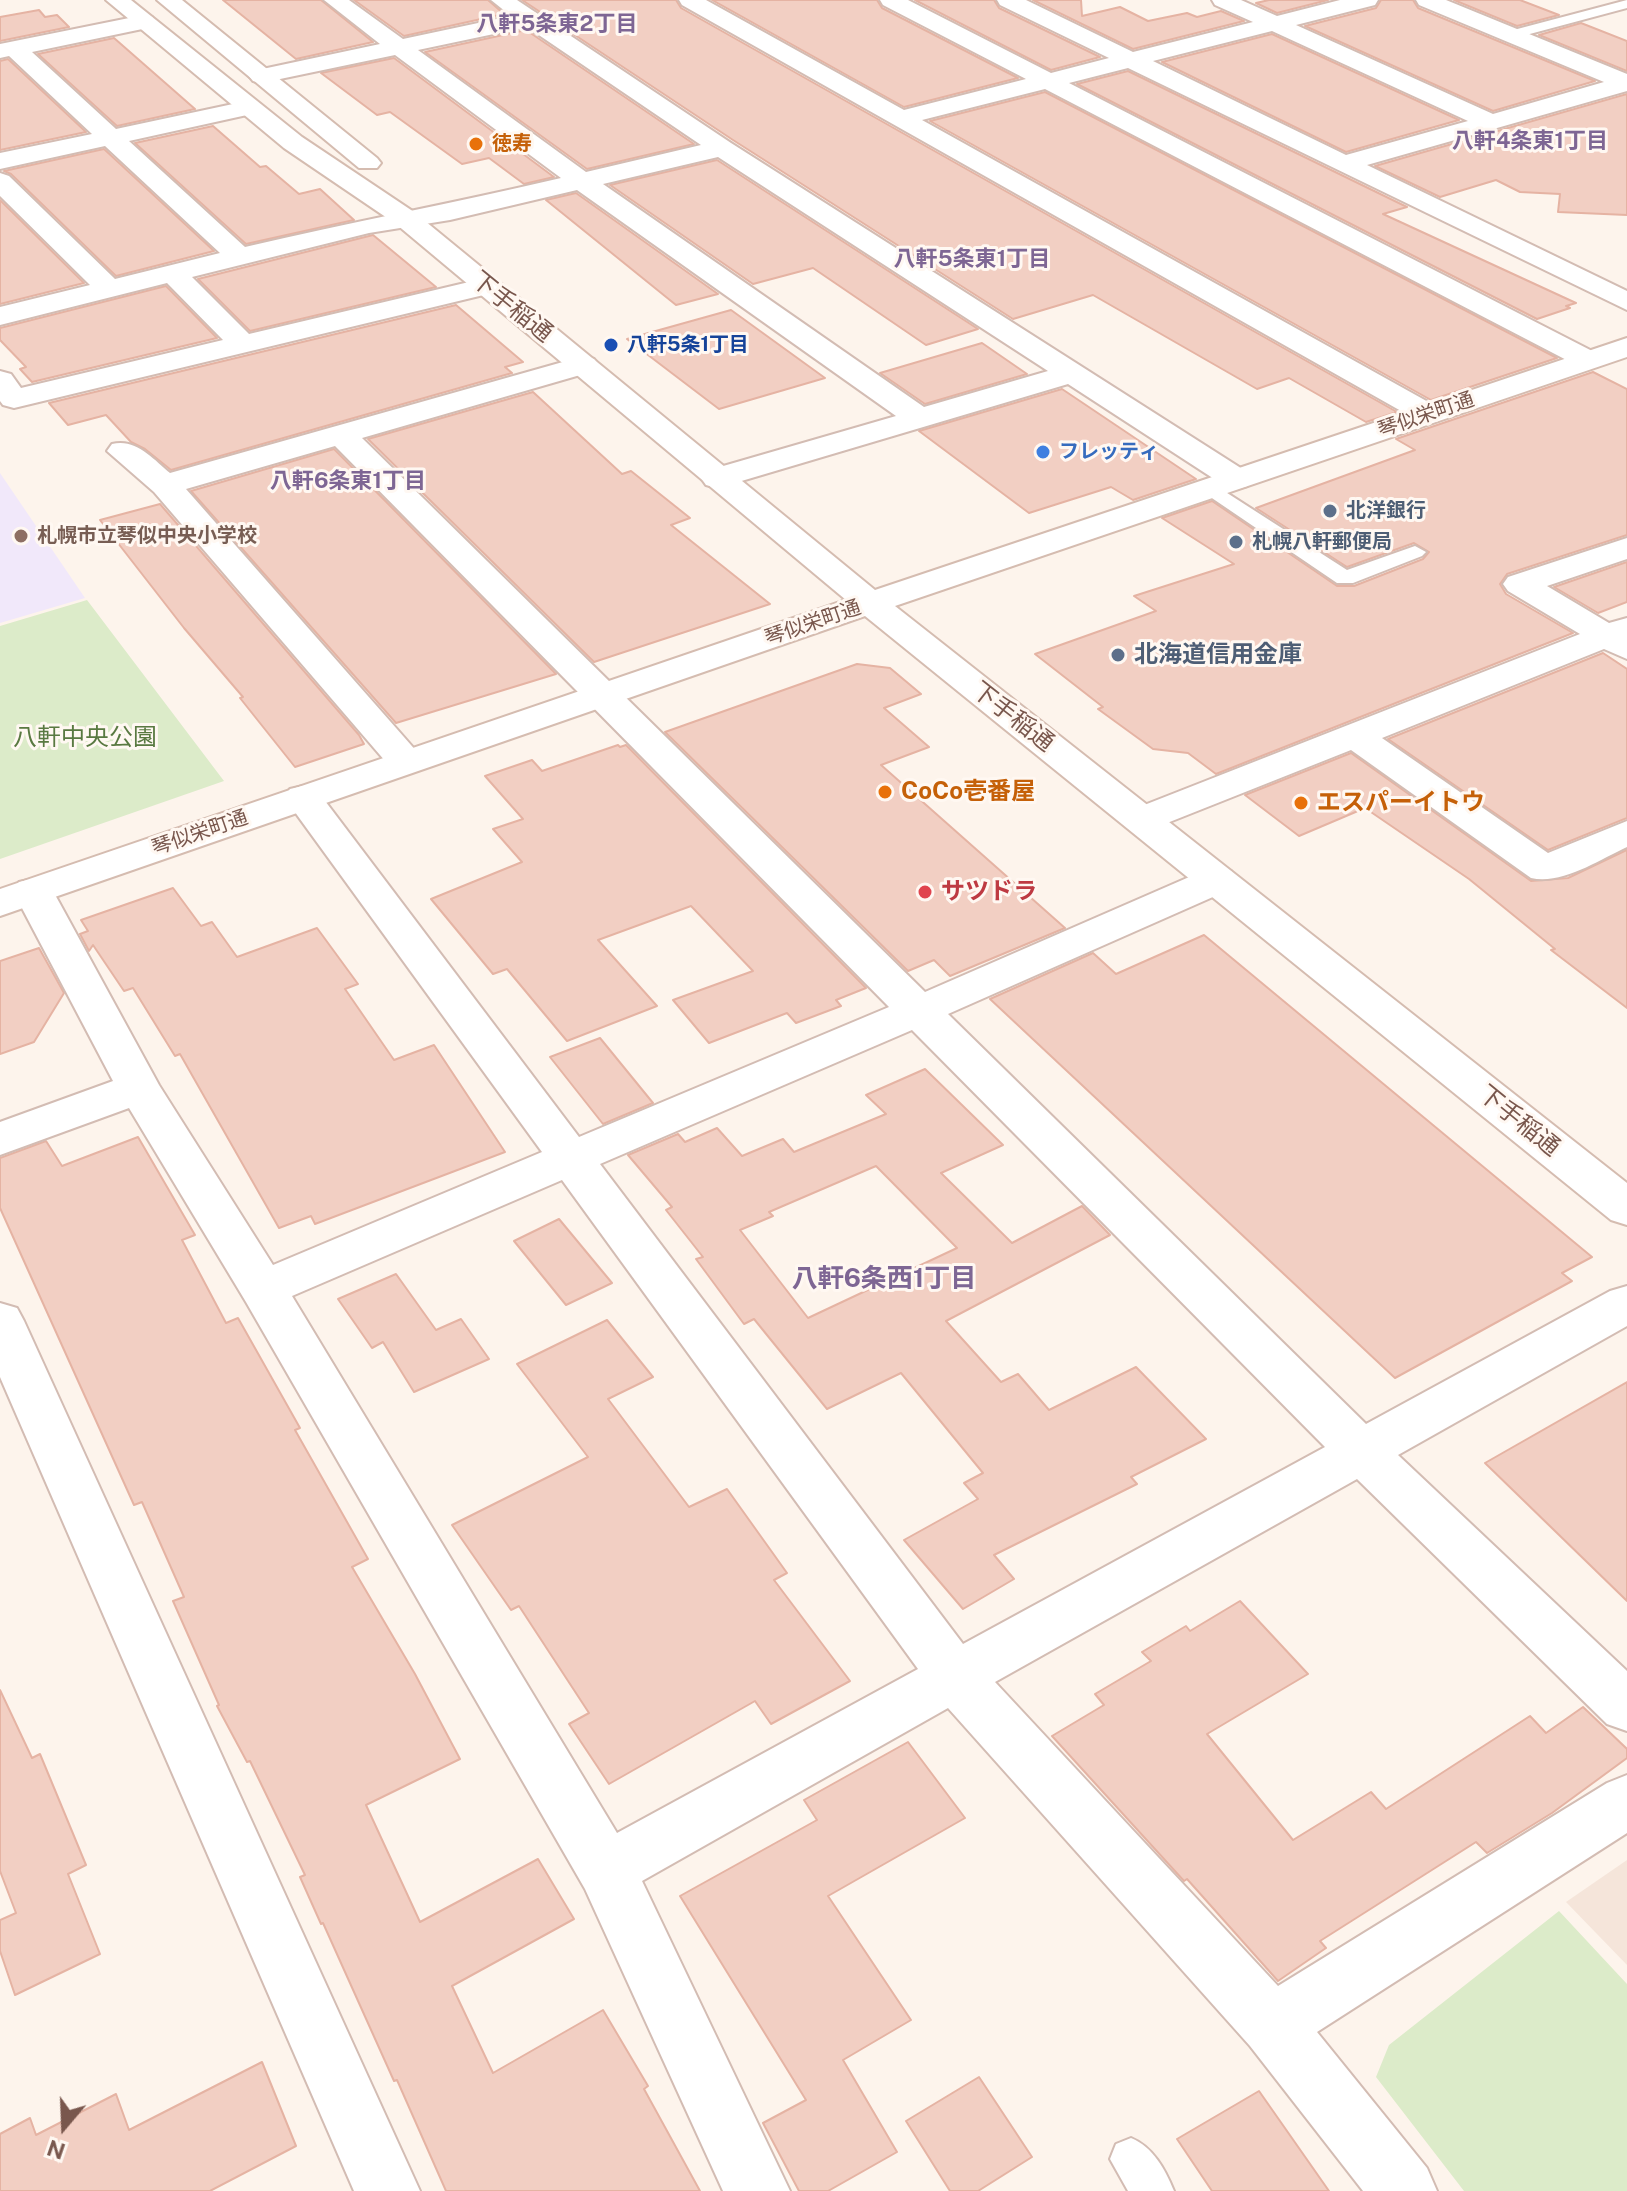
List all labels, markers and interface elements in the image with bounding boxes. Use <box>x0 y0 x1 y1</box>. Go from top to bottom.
district label: 八軒5条東2丁目 <box>477 11 637 37</box>
district label: 八軒4条東1丁目 <box>1452 128 1608 154</box>
place label: 徳寿 <box>492 132 532 156</box>
marker: 徳寿 <box>467 135 485 153</box>
district label: 八軒5条東1丁目 <box>894 246 1050 272</box>
street label: 下手稲通 <box>466 266 558 348</box>
place label: 八軒5条1丁目 <box>627 333 749 357</box>
marker: 八軒5条1丁目 <box>602 336 620 354</box>
street label: 琴似栄町通 <box>1375 387 1477 443</box>
place label: フレッティ <box>1059 440 1159 464</box>
marker: フレッティ <box>1034 443 1052 461</box>
district label: 八軒6条東1丁目 <box>270 468 426 494</box>
place label: 北洋銀行 <box>1346 499 1426 523</box>
marker: 北洋銀行 <box>1321 502 1339 520</box>
place label: 札幌市立琴似中央小学校 <box>37 524 257 548</box>
marker: 札幌市立琴似中央小学校 <box>12 527 30 545</box>
place label: 札幌八軒郵便局 <box>1252 530 1392 554</box>
marker: 札幌八軒郵便局 <box>1227 533 1245 551</box>
street label: 琴似栄町通 <box>762 595 864 651</box>
place label: 北海道信用金庫 <box>1134 641 1302 669</box>
marker: 北海道信用金庫 <box>1109 646 1127 664</box>
street label: 下手稲通 <box>966 676 1060 758</box>
park label: 八軒中央公園 <box>13 724 157 752</box>
place label: CoCo壱番屋 <box>901 778 1035 806</box>
marker: CoCo壱番屋 <box>876 783 894 801</box>
place label: エスパーイトウ <box>1317 789 1485 817</box>
marker: エスパーイトウ <box>1292 794 1310 812</box>
street label: 琴似栄町通 <box>149 805 251 861</box>
place label: サツドラ <box>941 878 1037 906</box>
marker: サツドラ <box>916 883 934 901</box>
street label: 下手稲通 <box>1473 1080 1565 1162</box>
district label: 八軒6条西1丁目 <box>792 1263 976 1295</box>
north arrow <box>24 2087 104 2167</box>
text: N <box>44 2135 69 2165</box>

